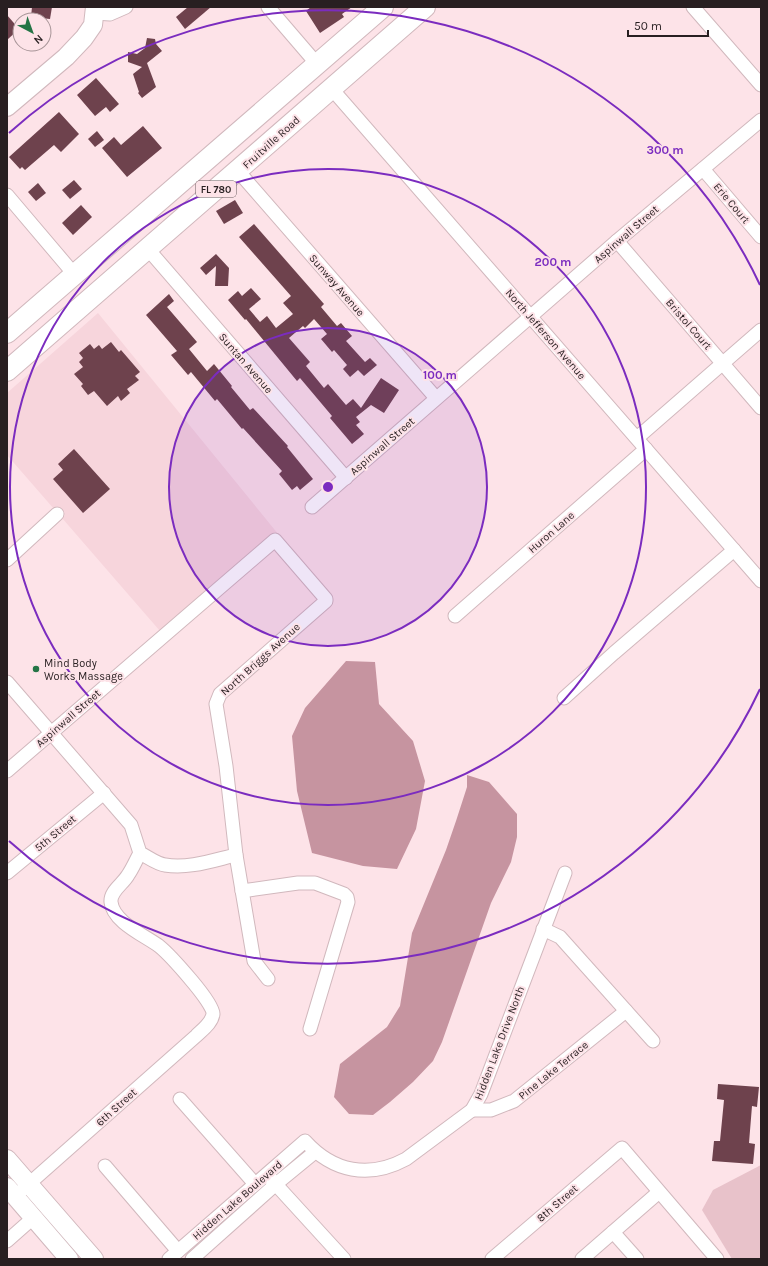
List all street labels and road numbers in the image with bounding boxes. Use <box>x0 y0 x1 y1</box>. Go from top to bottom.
street label: Fruitville Road <box>240 113 303 171</box>
street label: Erie Court <box>711 180 752 226</box>
road number: FL 780 <box>196 181 236 197</box>
street label: Aspinwall Street <box>591 203 661 266</box>
street label: Sunway Avenue <box>306 252 367 319</box>
street label: North Jefferson Avenue <box>503 287 589 382</box>
street label: Bristol Court <box>663 296 714 352</box>
street label: Suntan Avenue <box>216 331 276 396</box>
street label: Aspinwall Street <box>347 415 417 478</box>
street label: Huron Lane <box>526 509 577 556</box>
street label: North Briggs Avenue <box>218 620 303 698</box>
street label: Aspinwall Street <box>33 687 103 750</box>
street label: 5th Street <box>32 812 79 854</box>
street label: Hidden Lake Drive North <box>472 984 527 1102</box>
street label: Pine Lake Terrace <box>516 1038 591 1102</box>
street label: 6th Street <box>93 1086 139 1129</box>
street label: Hidden Lake Boulevard <box>190 1158 285 1243</box>
street label: 8th Street <box>534 1182 581 1225</box>

